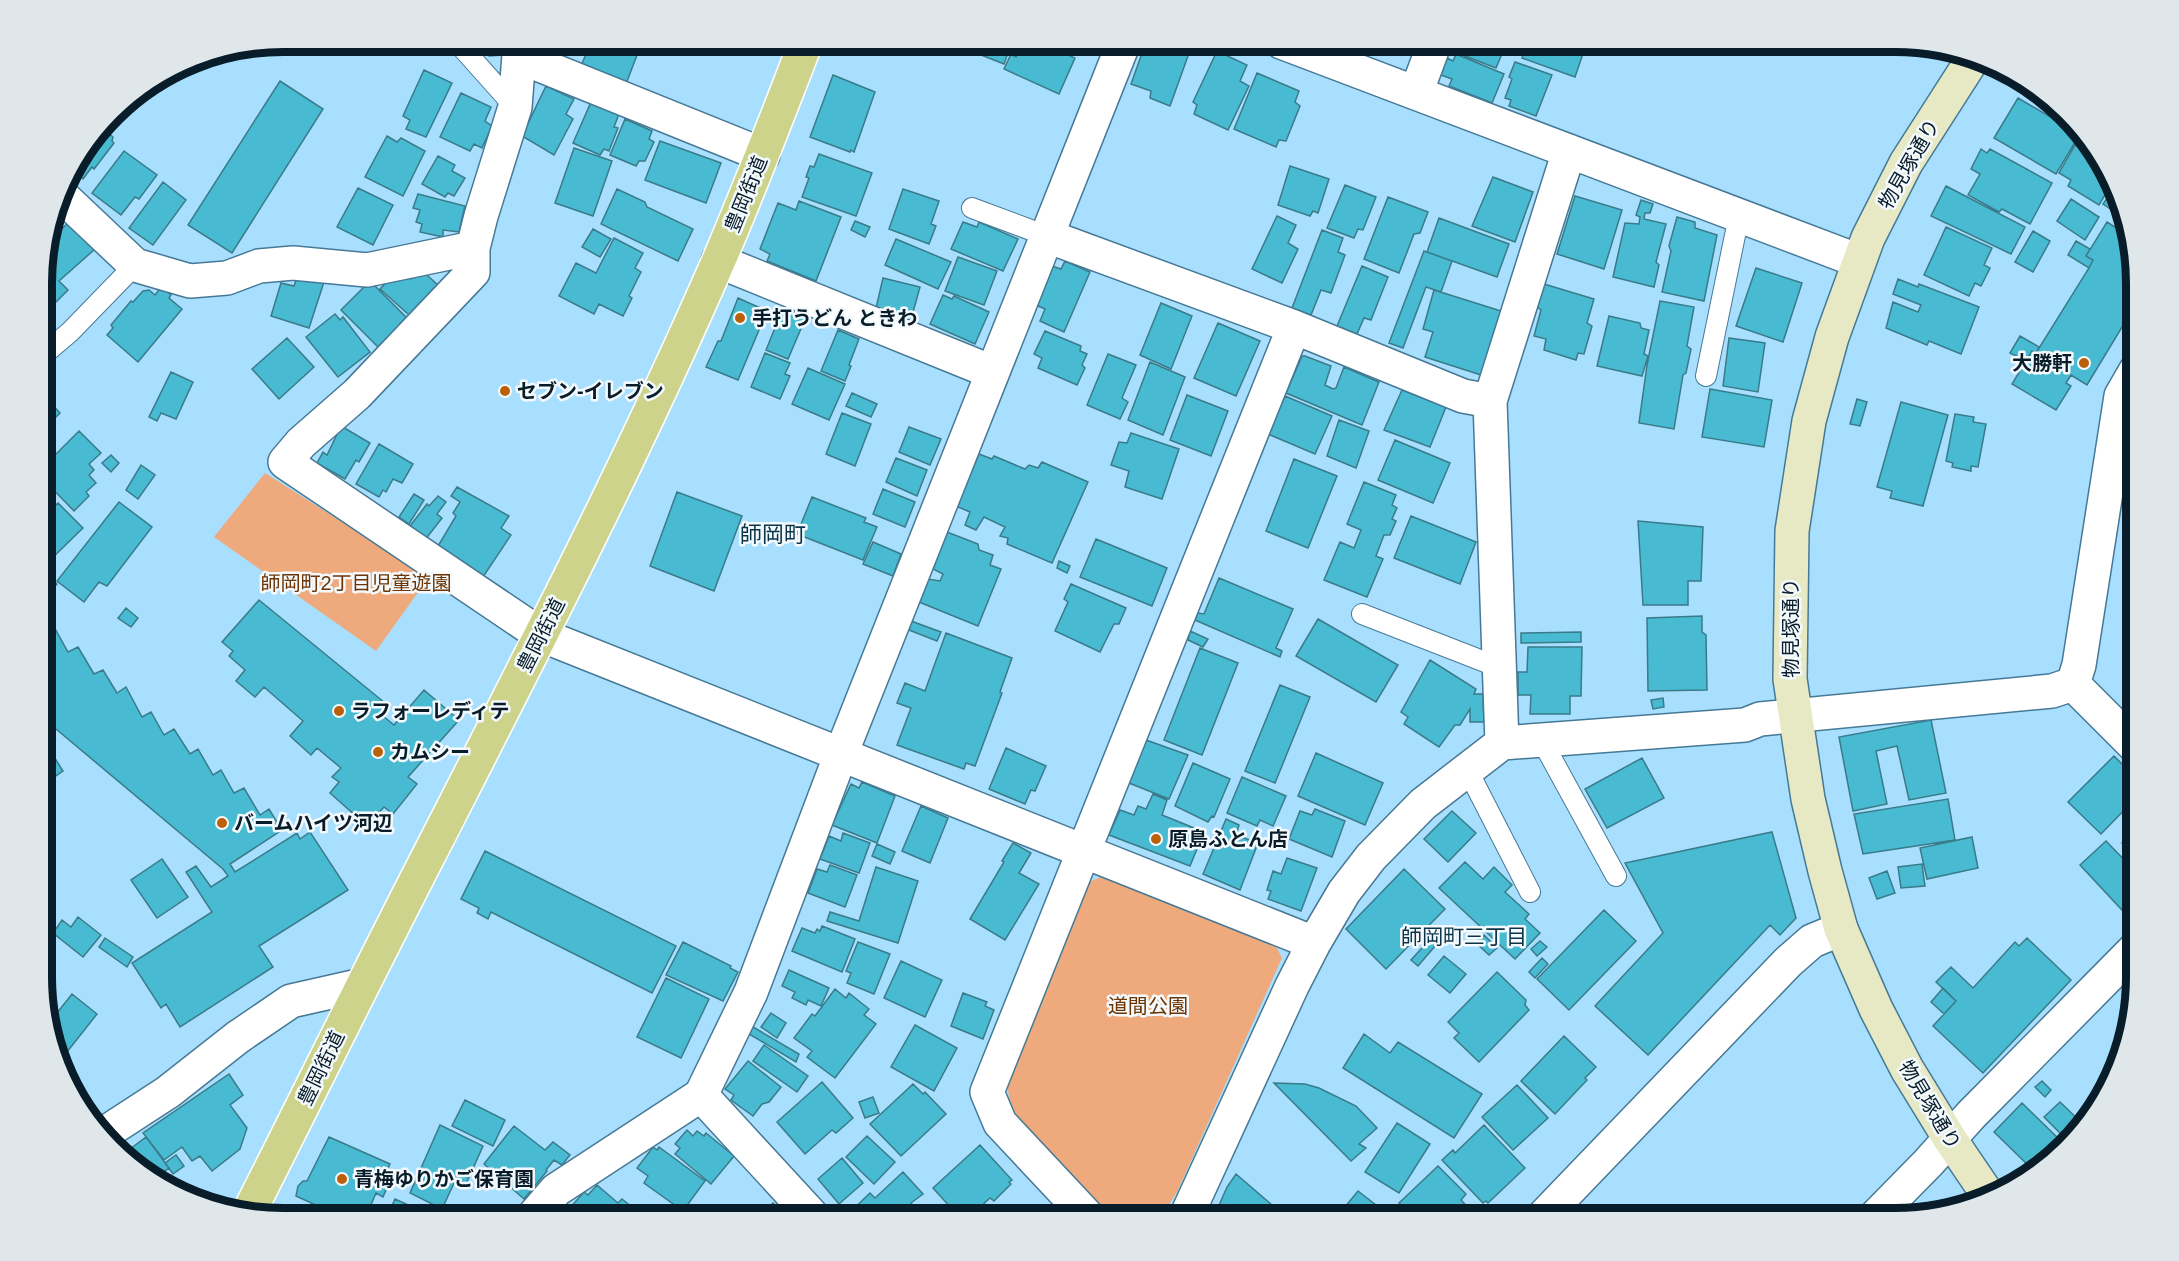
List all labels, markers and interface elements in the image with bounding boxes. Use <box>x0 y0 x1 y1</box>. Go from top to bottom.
street label: 物見塚通り <box>1874 115 1944 213</box>
street label: 豊岡街道 <box>721 153 771 235</box>
place label: 手打うどん ときわ <box>752 307 918 329</box>
marker: 手打うどん ときわ <box>733 311 747 325</box>
place label: 大勝軒 <box>2012 352 2072 374</box>
marker: 大勝軒 <box>2077 356 2091 370</box>
place label: セブン-イレブン <box>517 380 664 402</box>
marker: セブン-イレブン <box>498 384 512 398</box>
district label: 師岡町 <box>740 522 806 547</box>
park label: 師岡町2丁目児童遊園 <box>260 572 452 594</box>
street label: 物見塚通り <box>1780 578 1802 678</box>
street label: 豊岡街道 <box>513 594 569 676</box>
place label: ラフォーレディテ <box>351 700 510 722</box>
marker: ラフォーレディテ <box>332 704 346 718</box>
place label: カムシー <box>390 741 470 763</box>
marker: カムシー <box>371 745 385 759</box>
place label: バームハイツ河辺 <box>234 812 393 834</box>
marker: バームハイツ河辺 <box>215 816 229 830</box>
place label: 原島ふとん店 <box>1168 828 1288 850</box>
marker: 原島ふとん店 <box>1149 832 1163 846</box>
district label: 師岡町三丁目 <box>1401 925 1527 948</box>
park label: 道間公園 <box>1108 995 1188 1017</box>
street label: 豊岡街道 <box>294 1027 348 1109</box>
street label: 物見塚通り <box>1895 1056 1965 1154</box>
place label: 青梅ゆりかご保育園 <box>354 1168 534 1190</box>
marker: 青梅ゆりかご保育園 <box>335 1172 349 1186</box>

